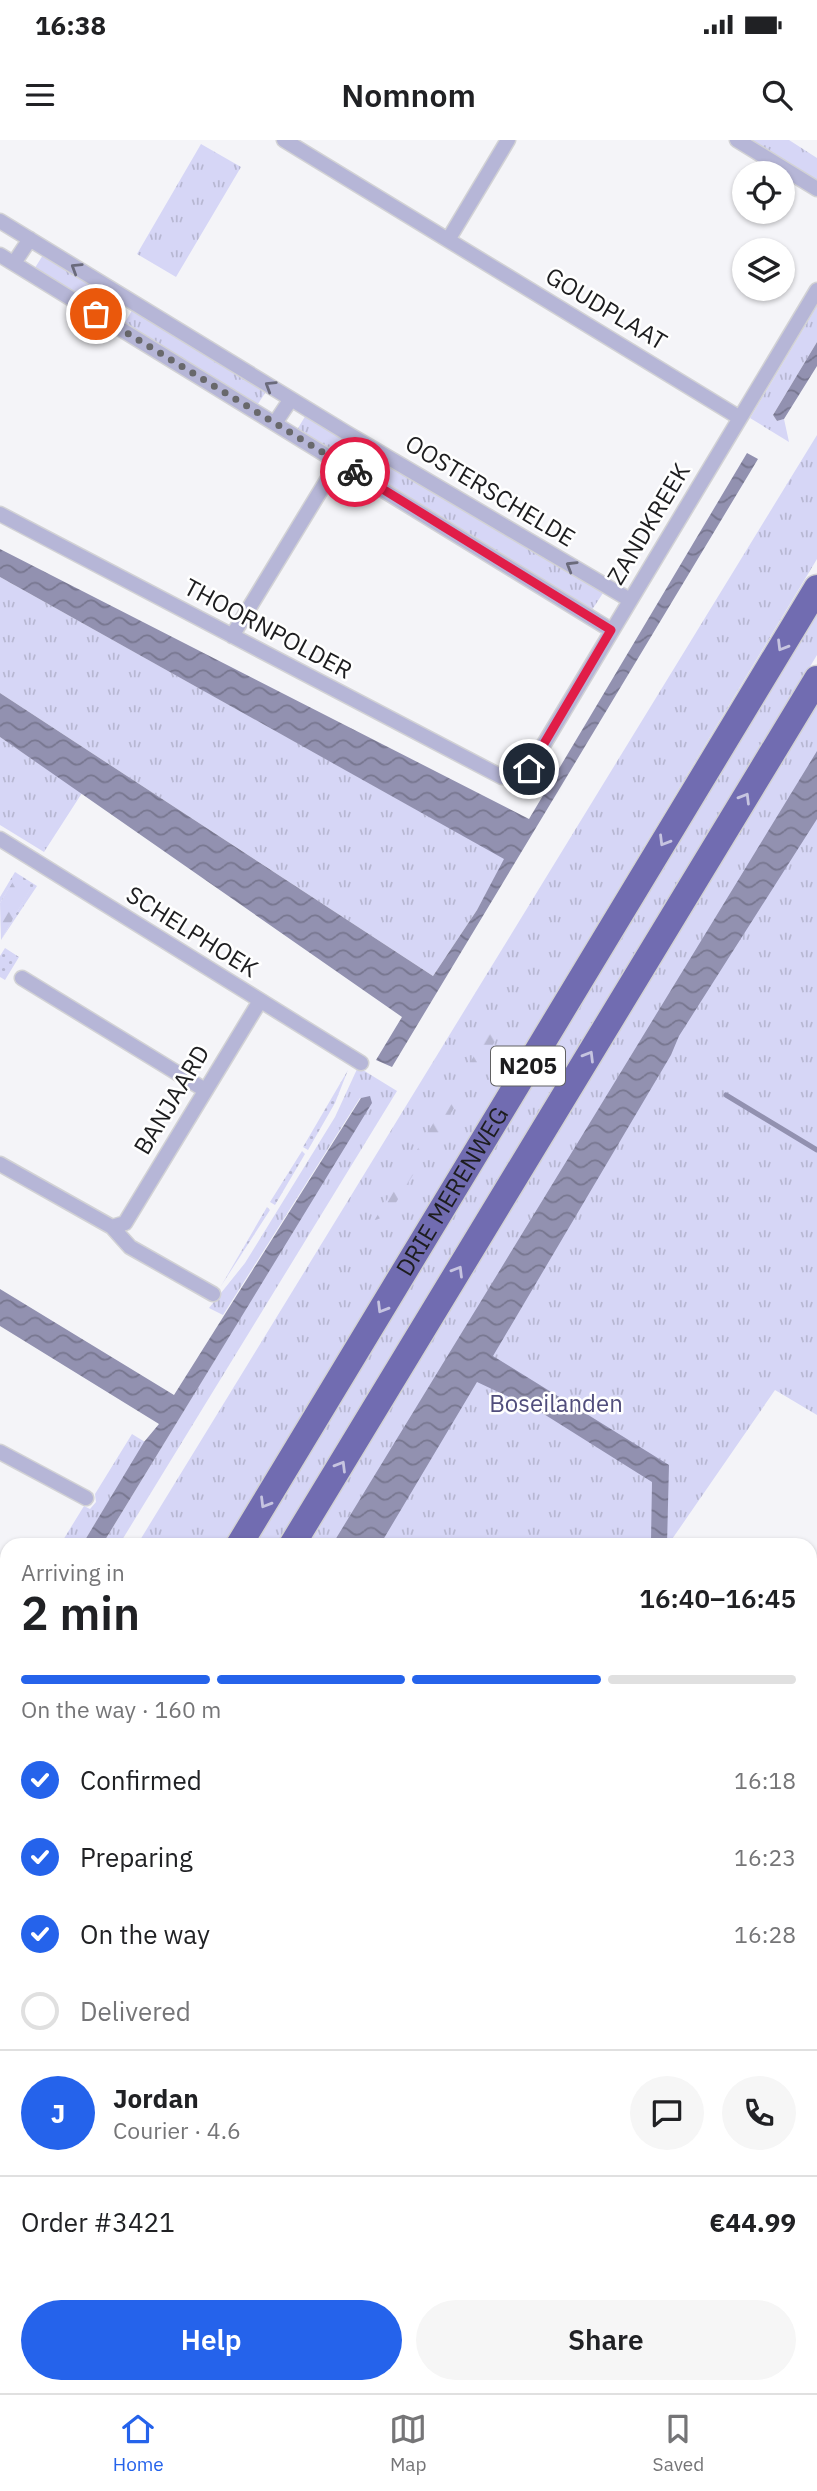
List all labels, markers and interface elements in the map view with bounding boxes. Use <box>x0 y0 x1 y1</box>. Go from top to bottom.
text: 16:38 <box>35 8 106 42</box>
text: Nomnom <box>341 74 476 116</box>
icon: menu <box>21 76 59 114</box>
icon: search <box>758 76 796 114</box>
map controls <box>732 161 795 301</box>
button: locate <box>732 161 795 224</box>
button: layers <box>732 238 795 301</box>
street label: GOUDPLAAT <box>540 259 673 357</box>
one-way arrow <box>71 263 84 276</box>
pin <box>66 284 126 344</box>
icon: bag <box>77 295 115 333</box>
one-way arrow <box>265 382 278 395</box>
street label: OOSTERSCHELDE <box>400 427 581 553</box>
courier <box>320 437 390 507</box>
icon: bike <box>336 453 374 491</box>
street label: ZANDKREEK <box>599 457 697 590</box>
one-way arrow <box>565 561 578 574</box>
street label: THOORNPOLDER <box>179 570 358 686</box>
one-way arrow <box>777 639 790 652</box>
pin <box>499 739 559 799</box>
icon: home <box>510 750 548 788</box>
one-way arrow <box>737 793 750 806</box>
one-way arrow <box>660 833 673 846</box>
street label: SCHELPHOEK <box>121 878 264 984</box>
street label: BANJAARD <box>126 1039 216 1160</box>
road number: N205 <box>491 1046 565 1085</box>
one-way arrow <box>581 1050 594 1063</box>
street label: DRIE MERENWEG <box>388 1100 515 1282</box>
one-way arrow <box>450 1266 463 1279</box>
one-way arrow <box>378 1301 391 1314</box>
park label: Boseilanden <box>489 1387 623 1419</box>
one-way arrow <box>332 1461 345 1474</box>
one-way arrow <box>260 1496 273 1509</box>
text: Arriving in <box>21 1557 125 1587</box>
text: 16:40–16:45 <box>639 1581 796 1615</box>
text: 2 min <box>21 1583 140 1643</box>
text: On the way · 160 m <box>21 1694 221 1724</box>
icon: check <box>21 1761 59 1799</box>
text: Confirmed <box>80 1763 202 1797</box>
text: 16:18 <box>734 1765 796 1795</box>
icon: check <box>21 1838 59 1876</box>
text: Preparing <box>80 1840 193 1874</box>
text: 16:23 <box>734 1842 796 1872</box>
icon: check <box>21 1915 59 1953</box>
text: On the way <box>80 1917 210 1951</box>
text: 16:28 <box>734 1919 796 1949</box>
text: Delivered <box>80 1994 191 2028</box>
button: chat <box>630 2076 704 2150</box>
button: phone <box>722 2076 796 2150</box>
text: Jordan <box>113 2081 199 2115</box>
text: J <box>51 2096 65 2130</box>
text: Courier · 4.6 <box>113 2115 241 2145</box>
text: Order #3421 <box>21 2205 175 2239</box>
text: €44.99 <box>709 2205 796 2239</box>
button: Help <box>21 2300 402 2380</box>
button: Share <box>416 2300 796 2380</box>
tab: Home <box>113 2410 164 2476</box>
tab: Map <box>389 2410 427 2476</box>
tab: Saved <box>653 2410 704 2476</box>

